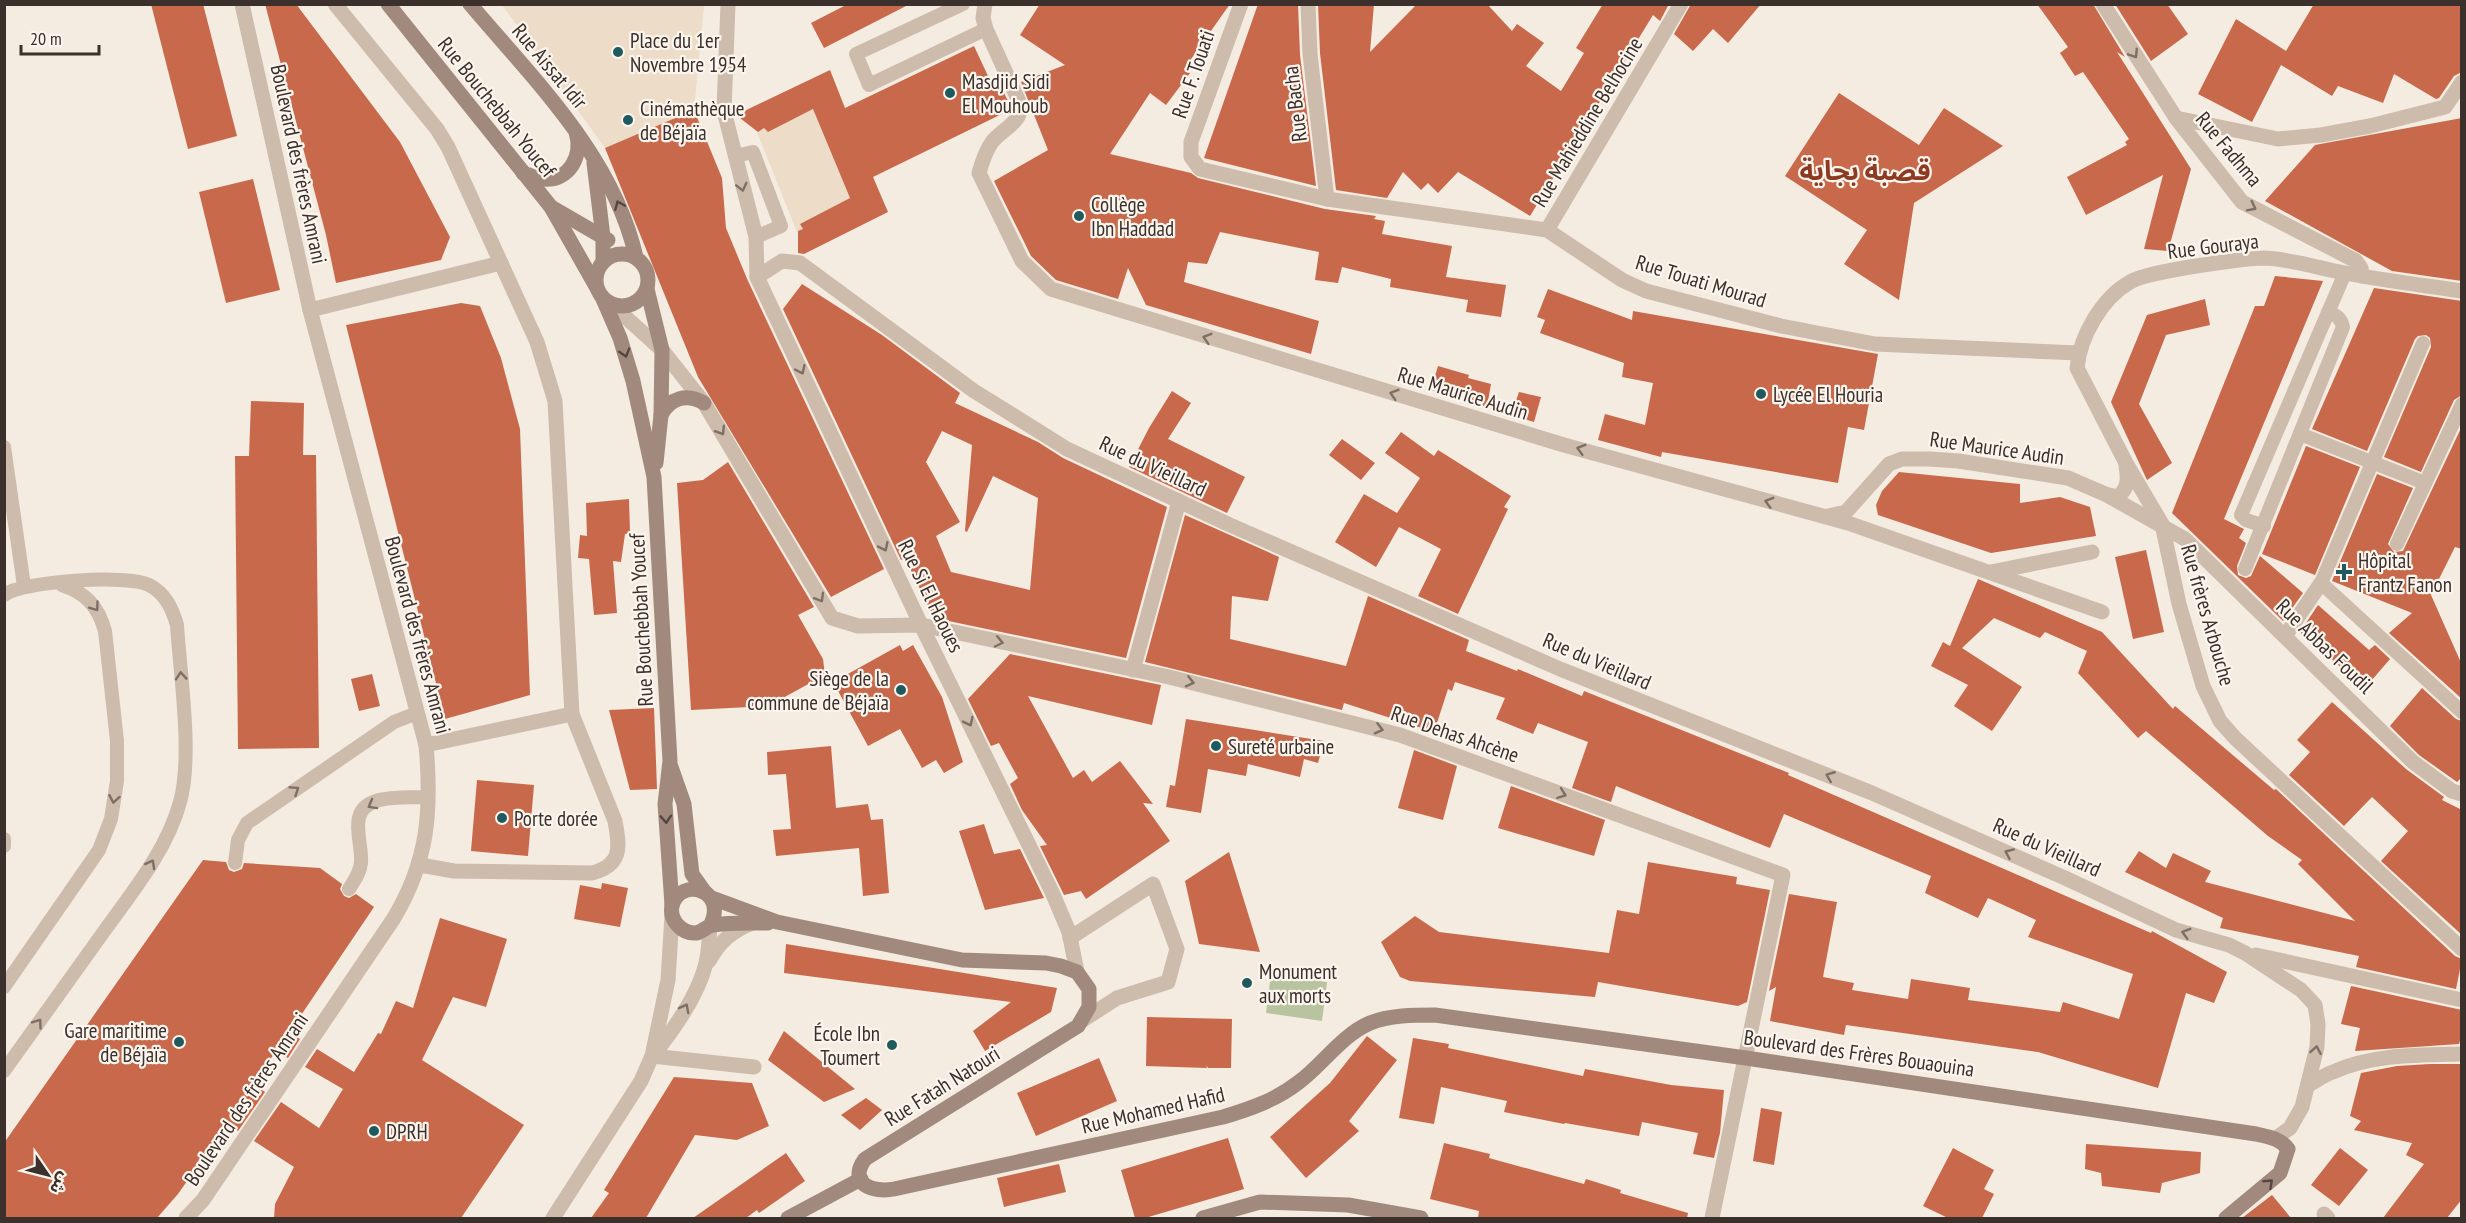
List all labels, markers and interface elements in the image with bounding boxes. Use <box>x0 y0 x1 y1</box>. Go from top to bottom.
scale bar <box>21 18 99 56</box>
street label: Rue Aissat Idir <box>506 18 594 114</box>
street label: Rue F. Touati <box>1165 26 1221 122</box>
text: 20 m <box>30 27 62 50</box>
place label: Place du 1er Novembre 1954 <box>630 27 747 78</box>
street label: Rue Bouchebbah Youcef <box>432 31 562 183</box>
street label: Rue Mahieddine Belhocine <box>1526 32 1648 212</box>
marker: Place du 1er Novembre 1954 <box>611 45 625 59</box>
one-way arrow <box>2127 47 2138 58</box>
street label: Boulevard des frères Amrani <box>265 62 333 266</box>
street label: Rue Bacha <box>1277 65 1313 143</box>
place label: Masdjid Sidi El Mouhoub <box>962 68 1050 119</box>
marker: Masdjid Sidi El Mouhoub <box>943 86 957 100</box>
place label: Cinémathèque de Béjaïa <box>640 95 745 146</box>
street label: Rue Fadhma <box>2190 106 2268 192</box>
marker: Cinémathèque de Béjaïa <box>621 113 635 127</box>
district label: قصبة بجاية <box>1799 153 1931 187</box>
one-way arrow <box>735 182 748 192</box>
place label: Collège Ibn Haddad <box>1091 191 1174 242</box>
one-way arrow <box>2246 200 2257 211</box>
one-way arrow <box>614 201 626 212</box>
marker: Collège Ibn Haddad <box>1072 209 1086 223</box>
street label: Rue Gouraya <box>2166 227 2260 265</box>
street label: Rue Touati Mourad <box>1632 248 1770 314</box>
one-way arrow <box>1202 333 1213 345</box>
one-way arrow <box>618 347 630 358</box>
street label: Rue Maurice Audin <box>1394 360 1532 426</box>
one-way arrow <box>793 364 805 375</box>
place label: Lycée El Houria <box>1773 381 1883 408</box>
marker: Lycée El Houria <box>1754 387 1768 401</box>
one-way arrow <box>1389 389 1400 401</box>
one-way arrow <box>713 425 725 435</box>
street label: Rue Maurice Audin <box>1928 425 2066 471</box>
street label: Rue du Vieillard <box>1095 429 1211 503</box>
one-way arrow <box>1576 444 1586 457</box>
one-way arrow <box>1764 496 1774 509</box>
street label: Rue Bouchebbah Youcef <box>623 532 659 707</box>
street label: Boulevard des frères Amrani <box>379 533 457 737</box>
street label: Rue Si El Haoues <box>892 535 970 657</box>
one-way arrow <box>876 540 888 551</box>
street label: Rue frères Arbouche <box>2175 541 2241 689</box>
place label: Hôpital Frantz Fanon <box>2358 547 2452 598</box>
marker: Hôpital Frantz Fanon <box>2335 563 2353 581</box>
one-way arrow <box>813 592 825 602</box>
street label: Rue Abbas Foudil <box>2271 593 2380 699</box>
one-way arrow <box>88 601 99 612</box>
street label: Rue du Vieillard <box>1539 626 1655 696</box>
one-way arrow <box>994 634 1004 647</box>
place label: Siège de la commune de Béjaïa <box>747 665 889 716</box>
one-way arrow <box>174 672 187 681</box>
one-way arrow <box>1184 675 1194 688</box>
marker: Siège de la commune de Béjaïa <box>894 683 908 697</box>
street label: Rue Dehas Ahcène <box>1387 700 1523 768</box>
one-way arrow <box>961 716 973 727</box>
one-way arrow <box>1374 722 1384 735</box>
place label: Sureté urbaine <box>1228 733 1334 760</box>
marker: Sureté urbaine <box>1209 739 1223 753</box>
one-way arrow <box>1825 771 1836 783</box>
one-way arrow <box>288 786 299 797</box>
one-way arrow <box>1557 787 1567 800</box>
one-way arrow <box>109 794 121 803</box>
one-way arrow <box>368 798 378 809</box>
place label: Porte dorée <box>514 805 598 832</box>
marker: Porte dorée <box>495 811 509 825</box>
street label: Rue du Vieillard <box>1989 811 2105 883</box>
one-way arrow <box>659 815 672 824</box>
one-way arrow <box>2004 848 2015 860</box>
one-way arrow <box>144 860 155 870</box>
one-way arrow <box>2182 928 2192 940</box>
place label: Monument aux morts <box>1259 958 1337 1009</box>
marker: Monument aux morts <box>1240 976 1254 990</box>
one-way arrow <box>678 1004 689 1015</box>
street label: Boulevard des frères Amrani <box>178 1007 314 1191</box>
place label: Gare maritime de Béjaïa <box>64 1017 167 1068</box>
one-way arrow <box>31 1019 42 1030</box>
place label: École Ibn Toumert <box>814 1020 880 1071</box>
street label: Boulevard des Frères Bouaouina <box>1742 1023 1976 1083</box>
marker: Gare maritime de Béjaïa <box>172 1035 186 1049</box>
marker: École Ibn Toumert <box>885 1038 899 1052</box>
street label: Rue Fatah Natouri <box>879 1040 1005 1132</box>
one-way arrow <box>2309 1045 2321 1055</box>
street label: Rue Mohamed Hafid <box>1079 1080 1227 1140</box>
place label: DPRH <box>386 1118 428 1145</box>
marker: DPRH <box>367 1124 381 1138</box>
north arrow <box>18 1145 78 1205</box>
text: ش <box>46 1169 75 1198</box>
one-way arrow <box>2262 1179 2273 1190</box>

